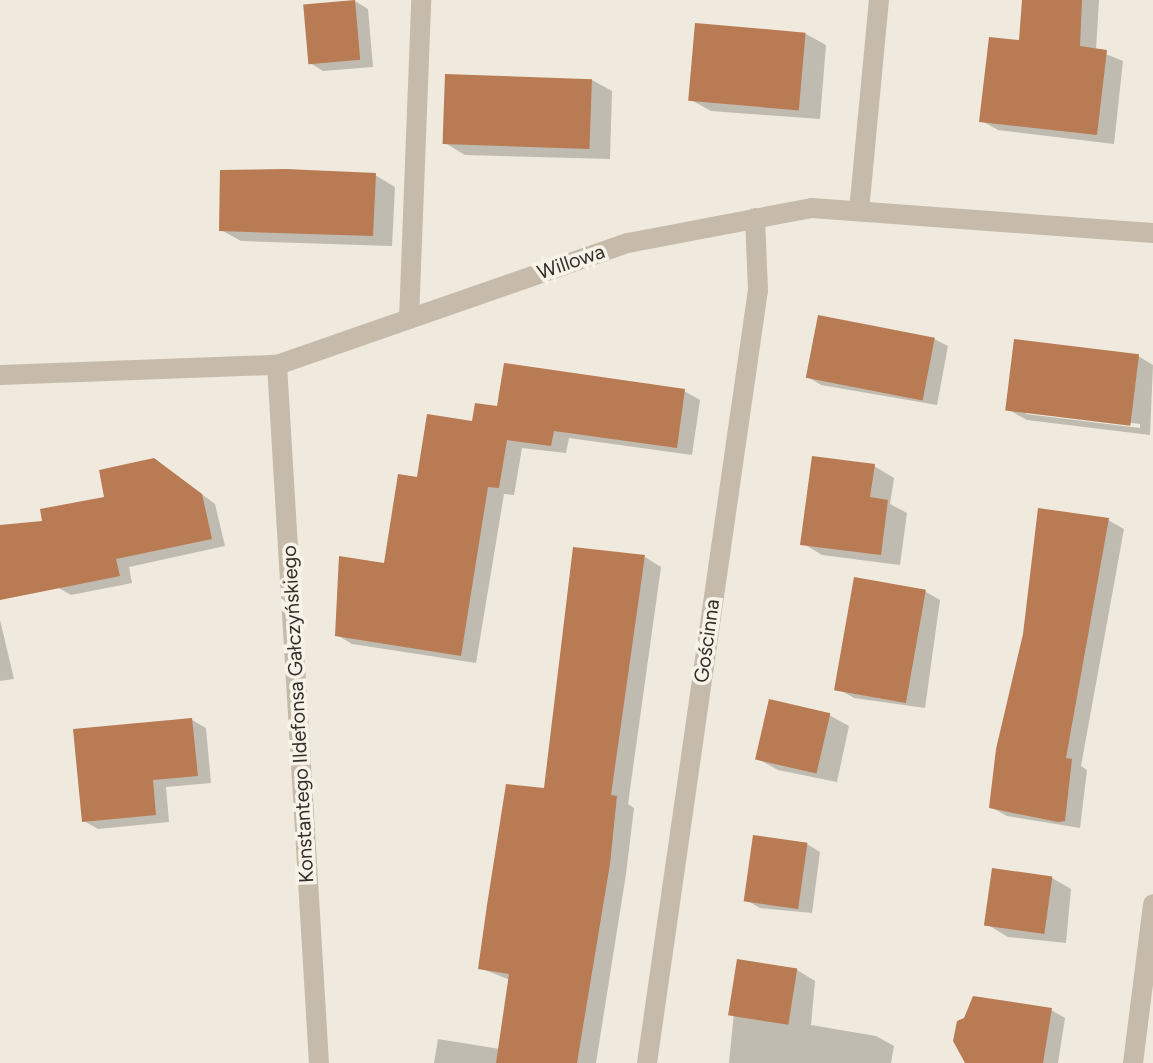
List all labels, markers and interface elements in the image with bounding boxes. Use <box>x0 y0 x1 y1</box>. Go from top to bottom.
street label: Willowa <box>534 239 608 285</box>
street label: Konstantego Ildefonsa Gałczyńskiego <box>277 545 319 883</box>
street label: Gościnna <box>689 598 725 684</box>

